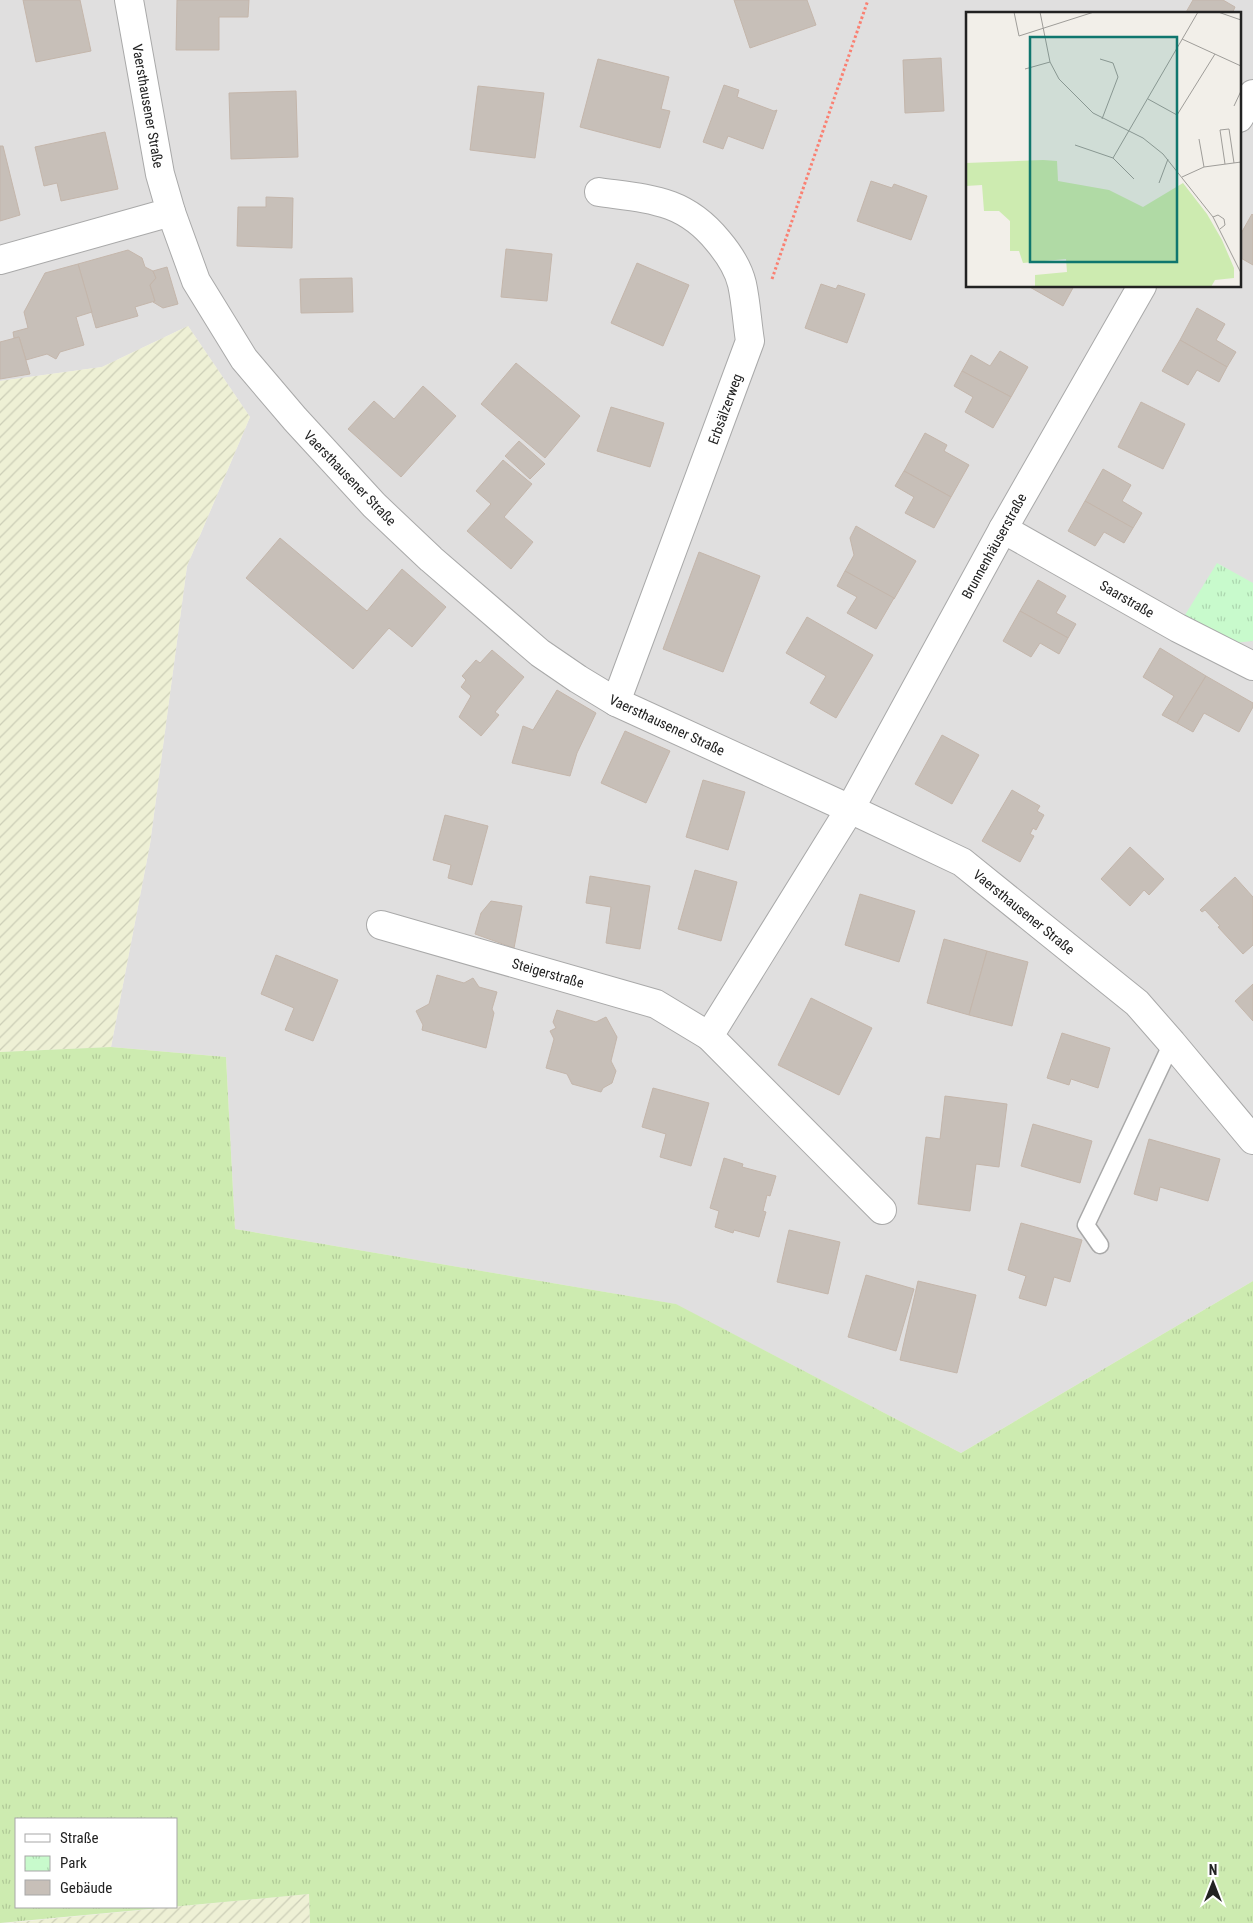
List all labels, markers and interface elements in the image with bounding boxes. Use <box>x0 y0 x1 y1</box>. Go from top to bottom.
inset map <box>966 12 1240 288</box>
street label: Vaersthausener Straße <box>129 43 167 170</box>
street label: Erbsälzerweg <box>705 372 745 446</box>
street label: Vaersthausener Straße <box>301 427 400 529</box>
street label: Brunnenhäuserstraße <box>958 490 1030 602</box>
street label: Saarstraße <box>1097 577 1157 621</box>
street label: Vaersthausener Straße <box>607 691 728 759</box>
street label: Vaersthausener Straße <box>970 866 1078 958</box>
street label: Steigerstraße <box>510 955 586 991</box>
legend <box>15 1818 178 1908</box>
text: Straße <box>60 1829 99 1847</box>
text: Park <box>60 1854 87 1872</box>
north arrow <box>1188 1858 1238 1908</box>
text: N <box>1209 1862 1217 1878</box>
text: Gebäude <box>60 1879 112 1897</box>

